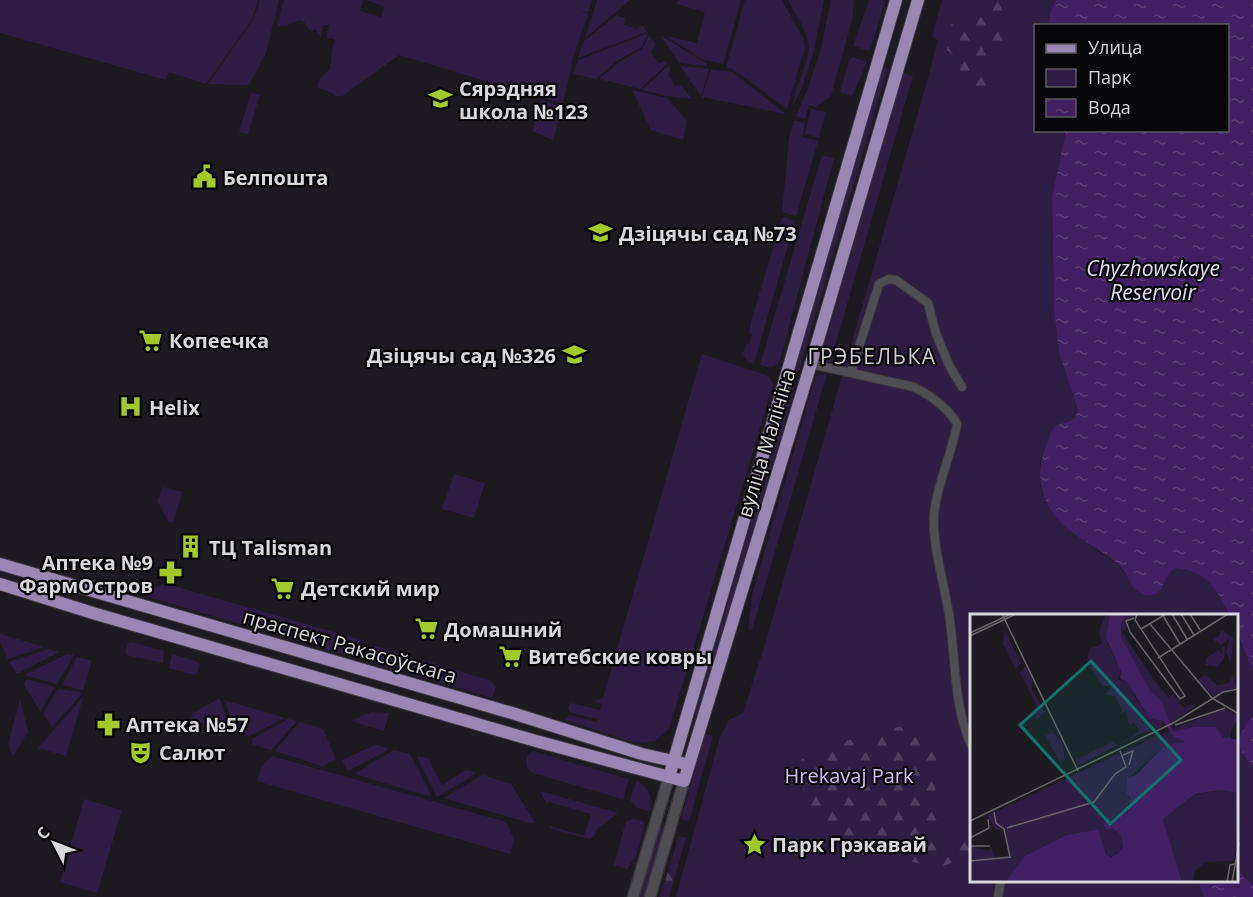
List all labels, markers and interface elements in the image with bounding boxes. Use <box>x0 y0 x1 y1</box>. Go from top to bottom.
legend <box>1034 24 1229 132</box>
text: Улица <box>1088 35 1142 59</box>
text: Парк <box>1088 65 1132 89</box>
place label: Сярэдняя школа №123 <box>459 75 588 125</box>
school or university icon: Сярэдняя школа №123 <box>428 86 454 112</box>
text: Вода <box>1088 95 1131 119</box>
public building icon: Белпошта <box>192 164 218 190</box>
place label: Белпошта <box>223 164 328 191</box>
school or university icon: Дзіцячы сад №73 <box>588 220 614 246</box>
place label: Дзіцячы сад №73 <box>619 220 797 247</box>
water label: Chyzhowskaye Reservoir <box>1086 254 1220 306</box>
supermarket icon: Копеечка <box>138 327 164 353</box>
place label: Копеечка <box>169 327 269 354</box>
place label: Дзіцячы сад №326 <box>367 342 556 369</box>
school or university icon: Дзіцячы сад №326 <box>561 342 587 368</box>
district label: ГРЭБЕЛЬКА <box>808 342 936 370</box>
street label: вуліца Малініна <box>731 365 801 521</box>
hospital icon: Helix <box>118 394 144 420</box>
place label: Helix <box>149 394 200 421</box>
building icon: ТЦ Talisman <box>178 534 204 560</box>
place label: ТЦ Talisman <box>209 534 332 561</box>
place label: Аптека №9 ФармОстров <box>19 549 153 599</box>
pharmacy icon: Аптека №9 ФармОстров <box>158 560 184 586</box>
supermarket icon: Детский мир <box>270 575 296 601</box>
place label: Детский мир <box>301 575 440 602</box>
street label: праспект Ракасоўскага <box>240 603 460 689</box>
inset map <box>970 614 1238 882</box>
supermarket icon: Домашний <box>413 616 439 642</box>
place label: Домашний <box>444 616 562 643</box>
supermarket icon: Витебские ковры <box>497 643 523 669</box>
place label: Витебские ковры <box>528 643 712 670</box>
pharmacy icon: Аптека №57 <box>95 711 121 737</box>
place label: Аптека №57 <box>126 711 249 738</box>
theatre icon: Салют <box>128 739 154 765</box>
place label: Салют <box>159 739 225 766</box>
park label: Hrekavaj Park <box>785 762 914 789</box>
north arrow <box>24 813 84 873</box>
text: С <box>31 822 54 844</box>
place icon: Парк Грэкавай <box>741 831 767 857</box>
place label: Парк Грэкавай <box>772 831 927 858</box>

